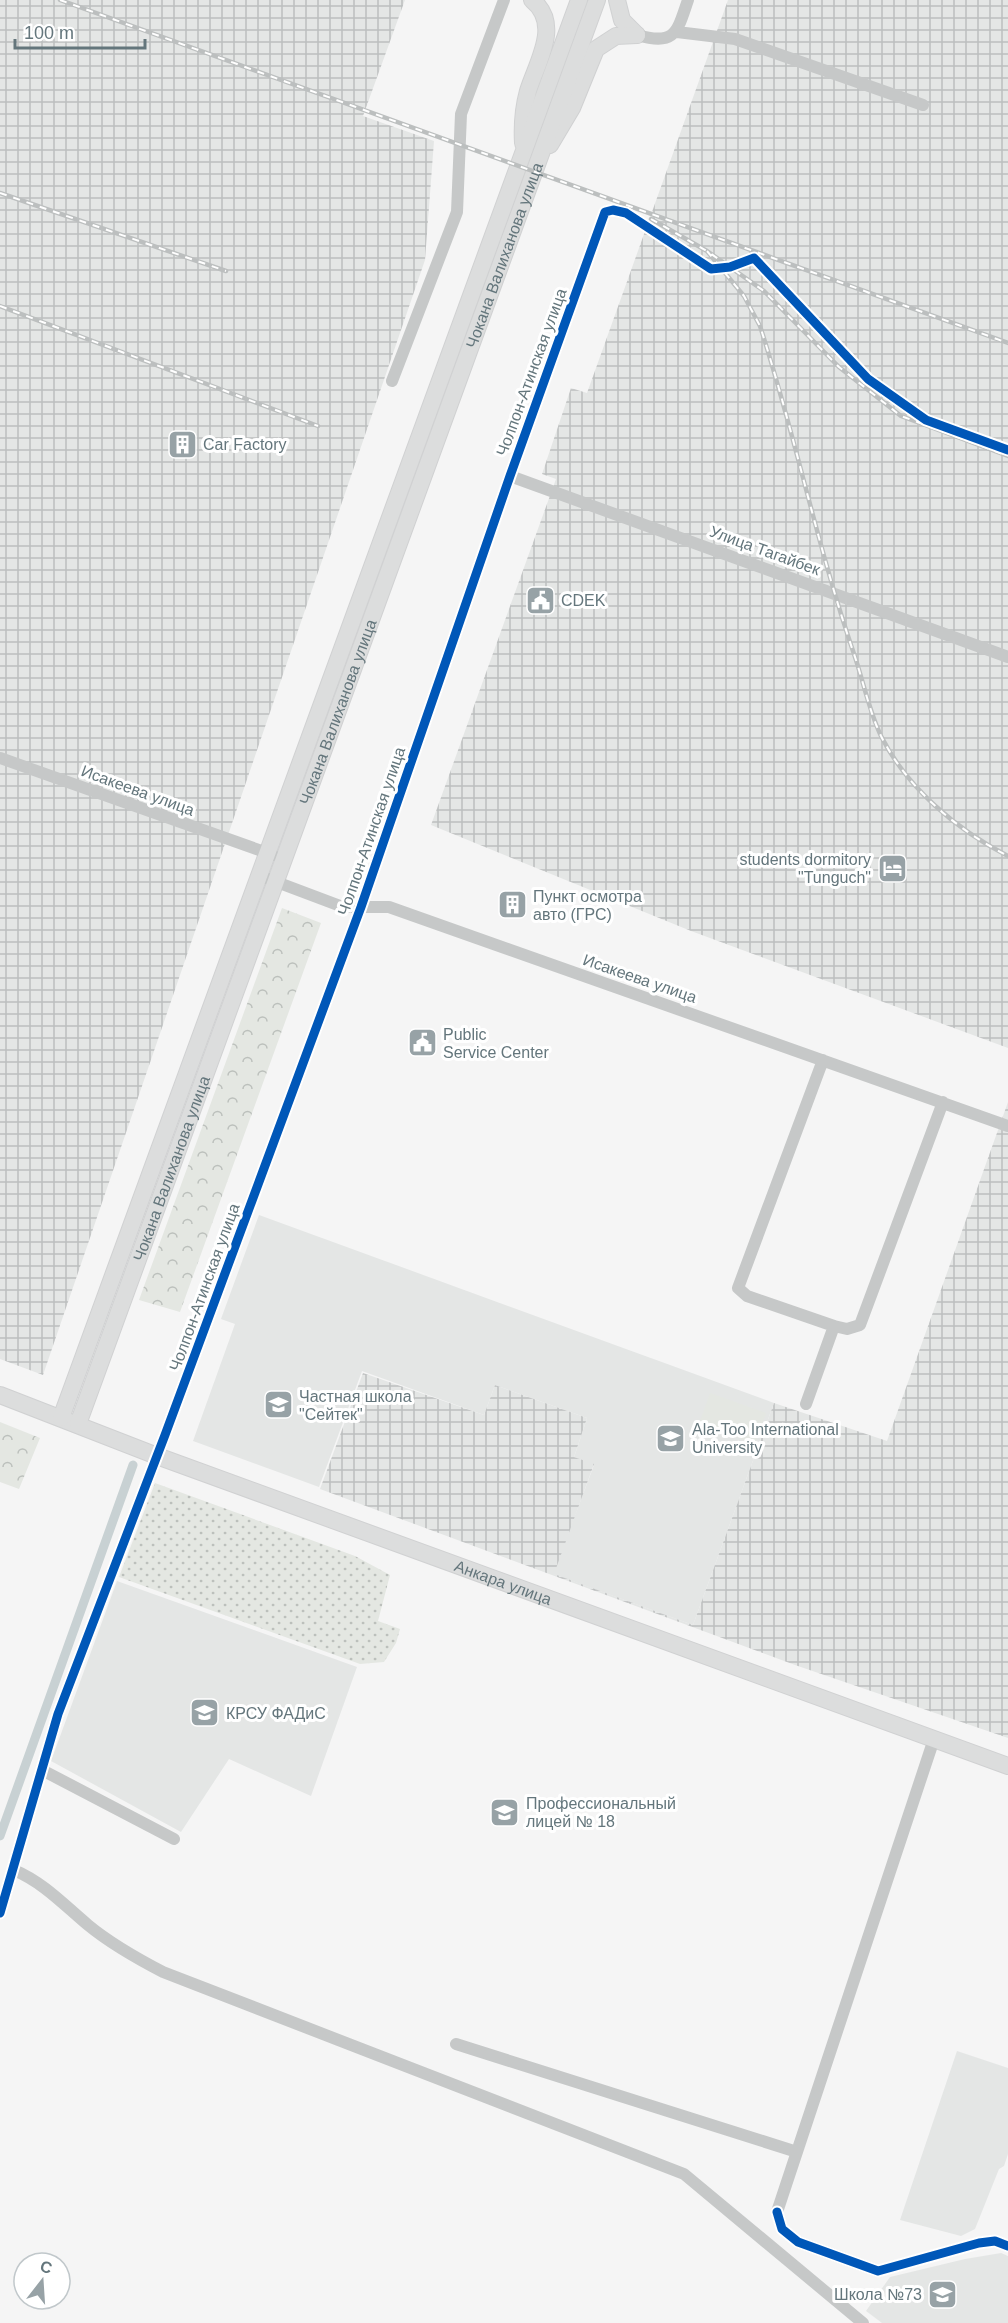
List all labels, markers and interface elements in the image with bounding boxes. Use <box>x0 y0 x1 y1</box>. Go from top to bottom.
scale bar <box>15 12 146 50</box>
text: 100 m <box>24 23 74 43</box>
street label: Чокана Валиханова улица <box>463 160 546 350</box>
street label: Чолпон-Атинская улица <box>493 286 570 458</box>
building icon: Car Factory <box>166 428 198 460</box>
place label: Car Factory <box>203 436 287 453</box>
street label: Улица Тагайбек <box>707 523 823 579</box>
public building icon: CDEK <box>524 584 556 616</box>
place label: CDEK <box>561 592 606 609</box>
street label: Чокана Валиханова улица <box>296 617 380 807</box>
street label: Чолпон-Атинская улица <box>335 745 408 918</box>
street label: Исакеева улица <box>79 762 197 819</box>
place label: students dormitory "Tunguch" <box>739 851 871 886</box>
hotel icon: students dormitory "Tunguch" <box>876 852 908 884</box>
place label: Пункт осмотра авто (ГРС) <box>533 888 642 923</box>
building icon: Пункт осмотра авто (ГРС) <box>496 889 528 921</box>
street label: Исакеева улица <box>581 951 699 1006</box>
place label: Public Service Center <box>443 1026 549 1061</box>
public building icon: Public Service Center <box>406 1027 438 1059</box>
street label: Чокана Валиханова улица <box>130 1073 213 1264</box>
street label: Чолпон-Атинская улица <box>166 1201 243 1373</box>
place label: Частная школа "Сейтек" <box>299 1388 412 1423</box>
school or university icon: Частная школа "Сейтек" <box>262 1389 294 1421</box>
place label: Ala-Too International University <box>692 1421 839 1456</box>
school or university icon: Ala-Too International University <box>655 1422 687 1454</box>
street label: Анкара улица <box>452 1557 554 1608</box>
school or university icon: КРСУ ФАДиС <box>189 1697 221 1729</box>
place label: КРСУ ФАДиС <box>226 1705 326 1722</box>
place label: Профессиональный лицей № 18 <box>526 1795 676 1830</box>
school or university icon: Профессиональный лицей № 18 <box>489 1796 521 1828</box>
north arrow <box>12 2251 72 2311</box>
text: С <box>38 2257 55 2277</box>
school or university icon: Школа №73 <box>927 2278 959 2310</box>
place label: Школа №73 <box>834 2286 922 2303</box>

